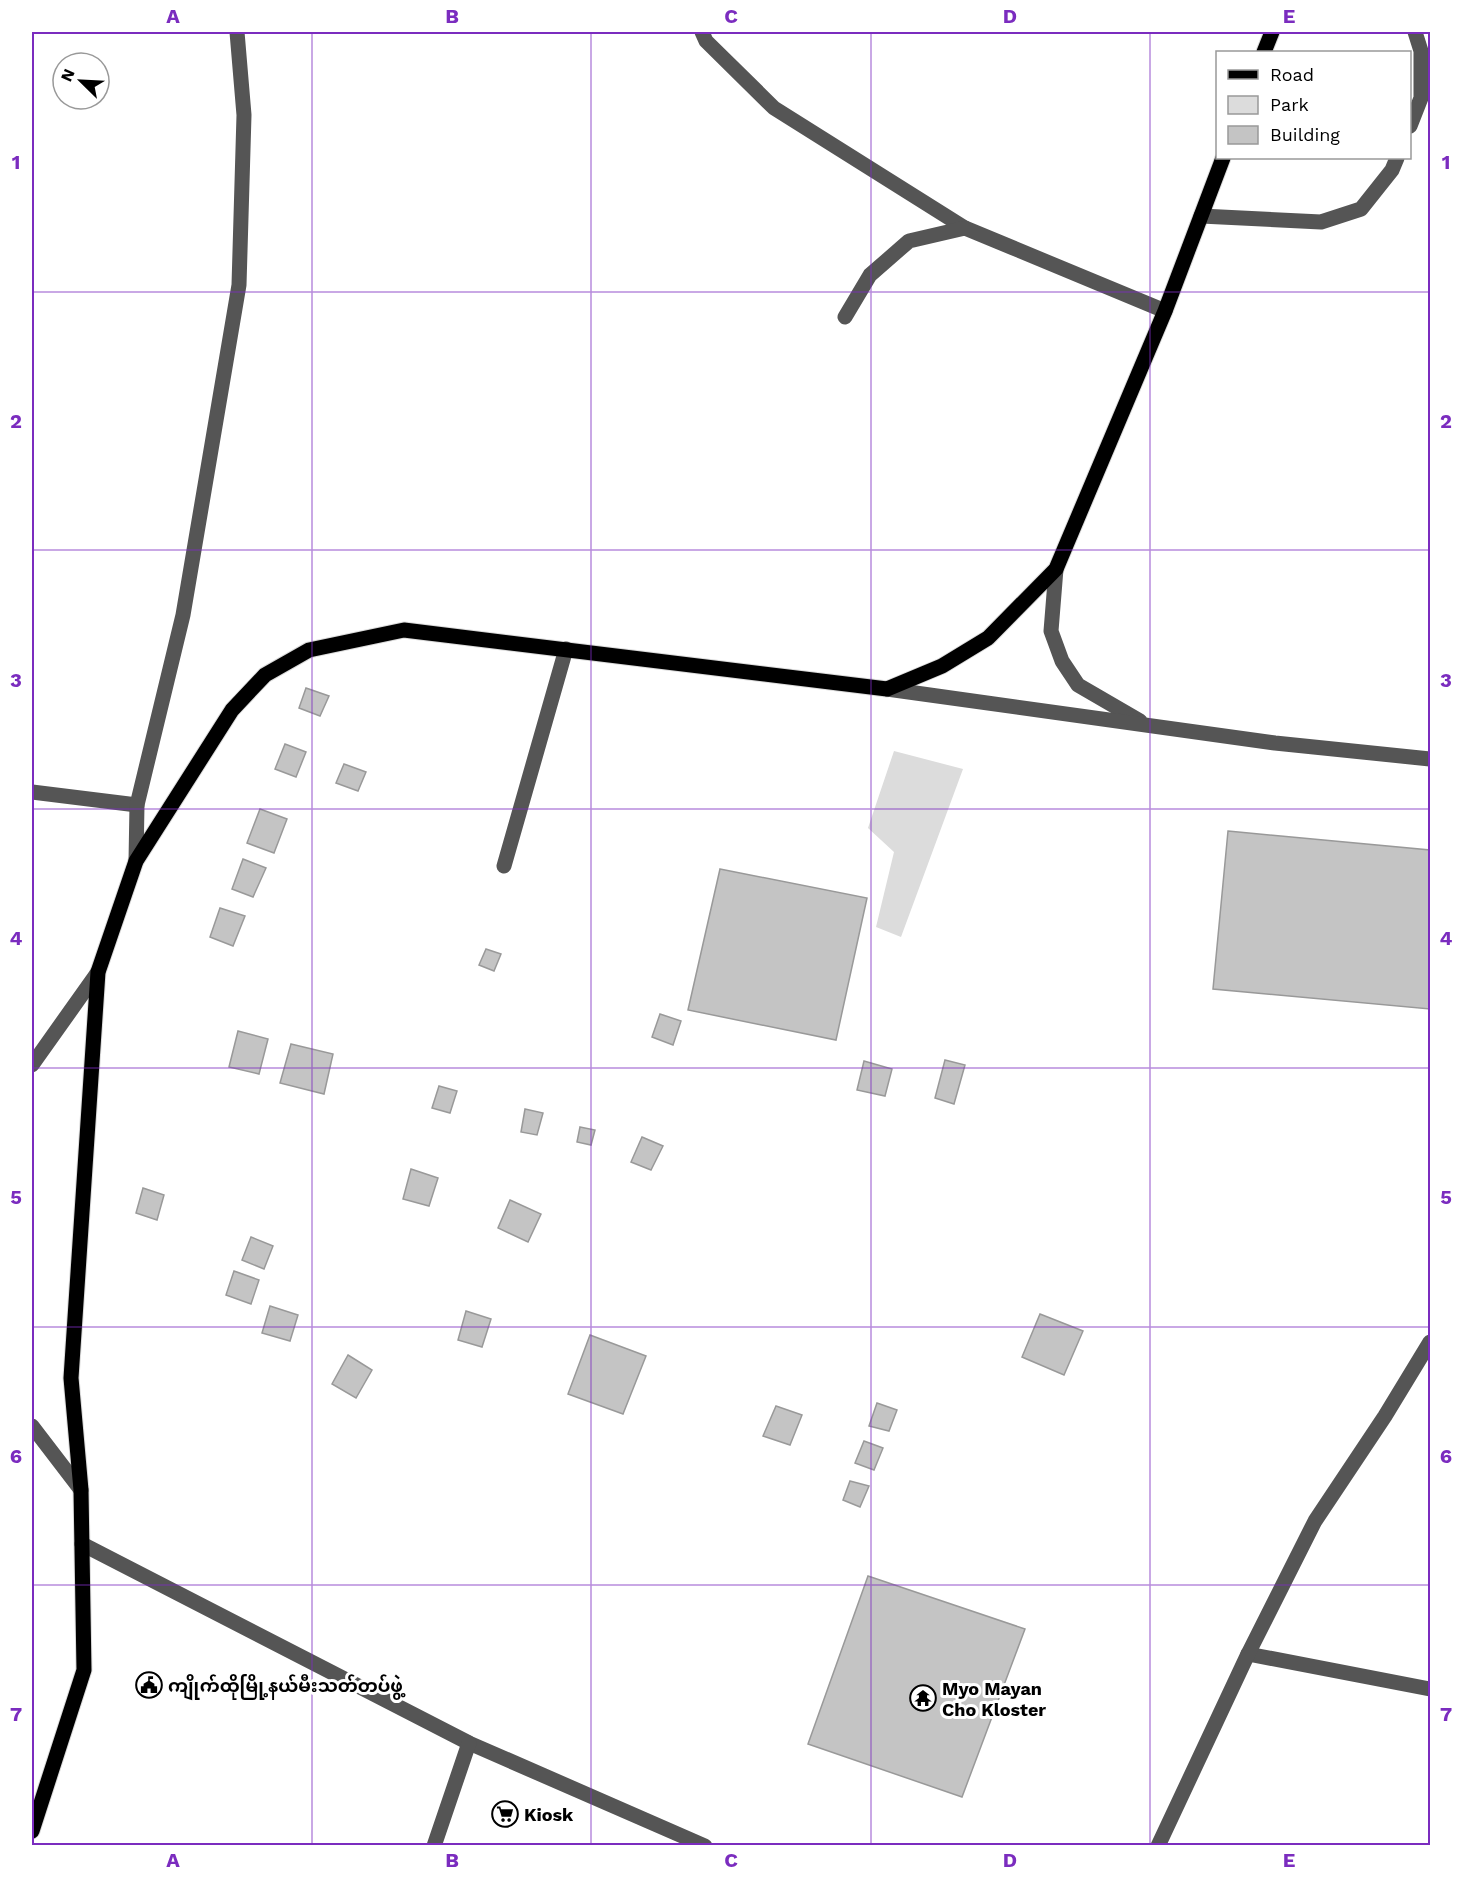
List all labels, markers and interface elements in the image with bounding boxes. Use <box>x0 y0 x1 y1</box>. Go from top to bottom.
text: A <box>166 4 180 28</box>
text: B <box>445 4 459 28</box>
text: C <box>724 4 738 28</box>
text: D <box>1003 4 1017 28</box>
text: E <box>1283 4 1295 28</box>
north arrow <box>51 51 111 111</box>
legend <box>1216 51 1411 159</box>
text: Road <box>1270 64 1314 85</box>
text: N <box>57 66 79 84</box>
text: Park <box>1270 94 1309 115</box>
text: Building <box>1270 124 1340 145</box>
text: 1 <box>12 150 20 174</box>
text: 1 <box>1442 150 1450 174</box>
text: 2 <box>10 409 22 433</box>
text: 2 <box>1440 409 1452 433</box>
text: 3 <box>10 668 22 692</box>
text: 3 <box>1440 668 1452 692</box>
text: 4 <box>10 926 23 950</box>
text: 4 <box>1440 926 1453 950</box>
text: 5 <box>10 1185 22 1209</box>
text: 5 <box>1440 1185 1452 1209</box>
text: 6 <box>10 1444 22 1468</box>
text: 6 <box>1440 1444 1452 1468</box>
public building icon: ကျိုက်ထိုမြို့နယ်မီးသတ်တပ်ဖွဲ့ <box>134 1670 164 1700</box>
place label: ကျိုက်ထိုမြို့နယ်မီးသတ်တပ်ဖွဲ့ <box>168 1674 406 1701</box>
place label: Myo Mayan Cho Kloster <box>942 1678 1046 1720</box>
temple icon: Myo Mayan Cho Kloster <box>908 1683 938 1713</box>
text: 7 <box>10 1702 22 1726</box>
text: 7 <box>1440 1702 1452 1726</box>
supermarket icon: Kiosk <box>490 1799 520 1829</box>
place label: Kiosk <box>524 1804 574 1825</box>
text: A <box>166 1848 180 1872</box>
text: B <box>445 1848 459 1872</box>
text: C <box>724 1848 738 1872</box>
text: D <box>1003 1848 1017 1872</box>
text: E <box>1283 1848 1295 1872</box>

